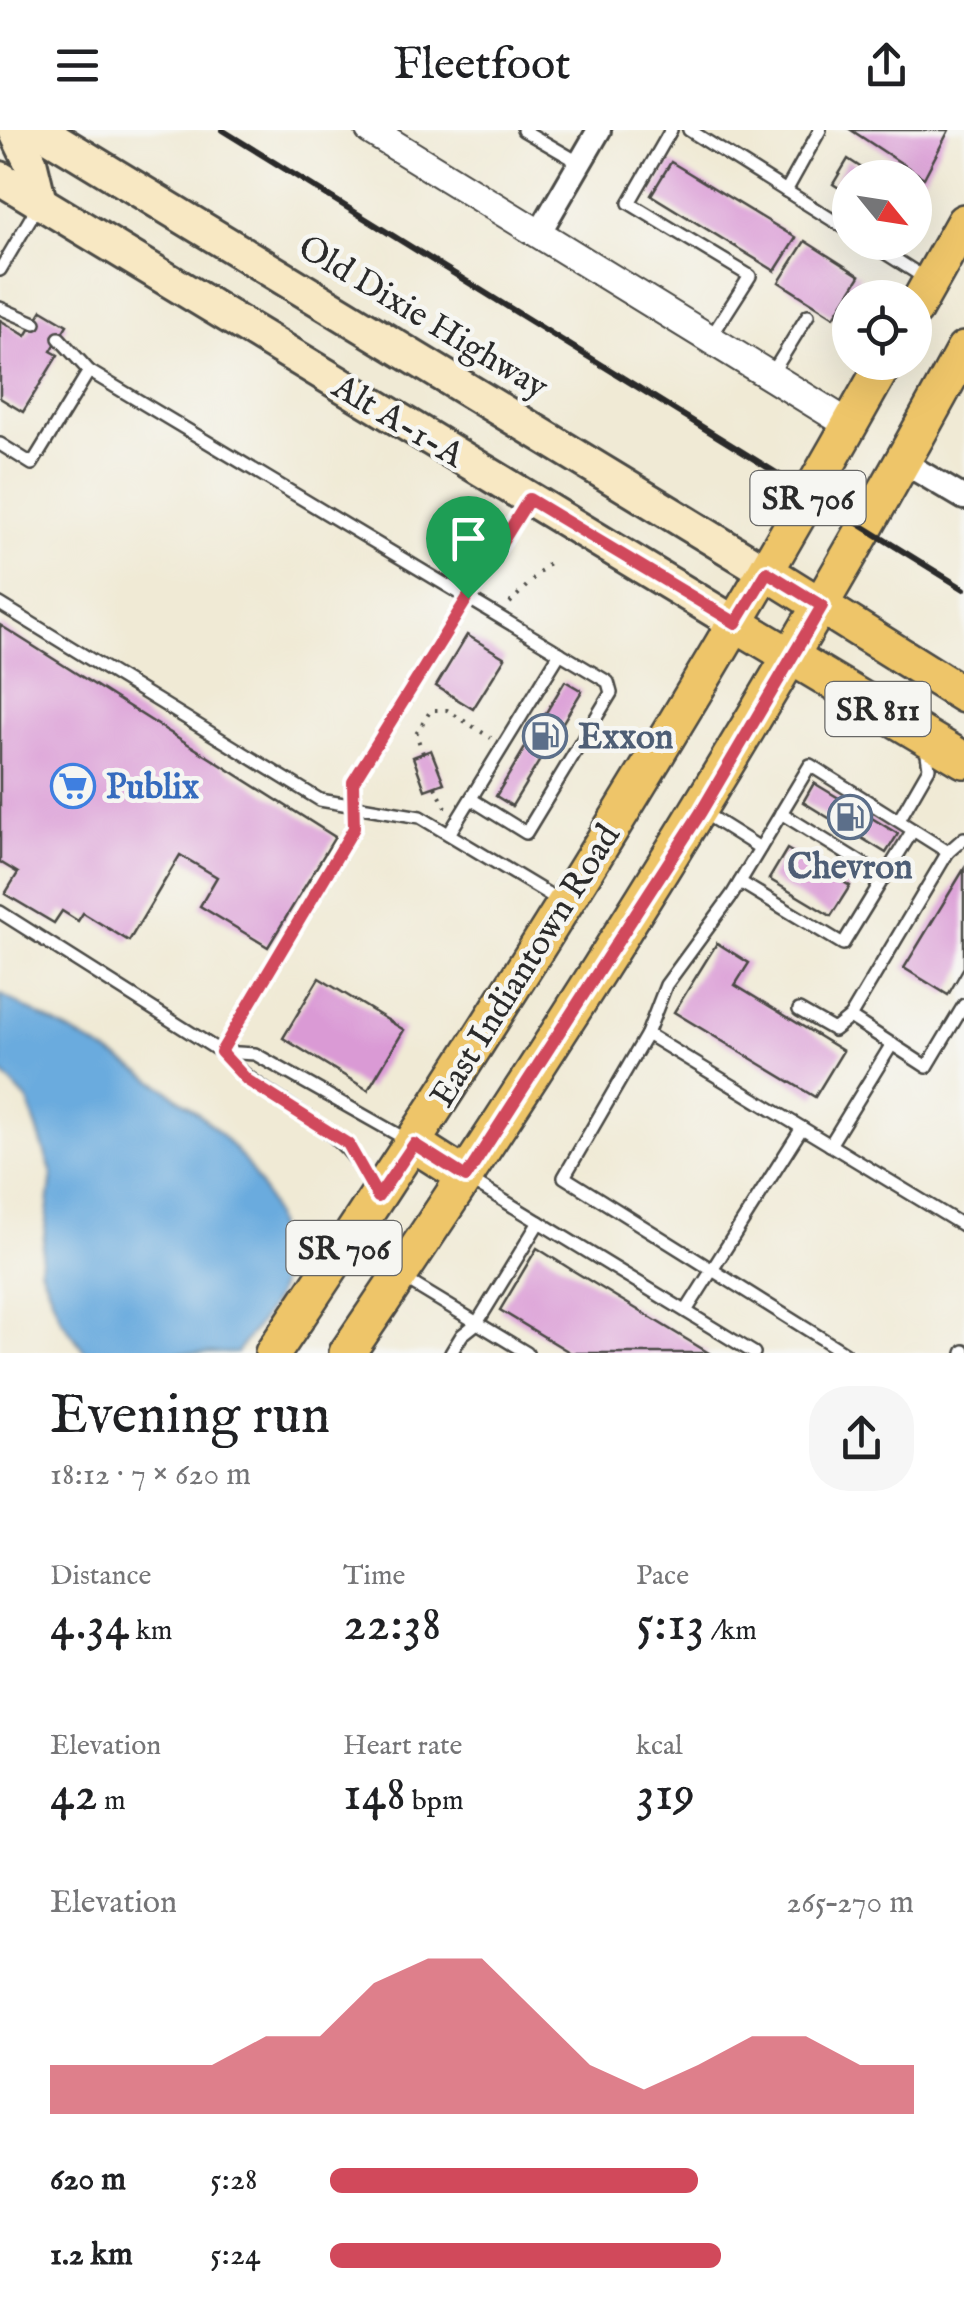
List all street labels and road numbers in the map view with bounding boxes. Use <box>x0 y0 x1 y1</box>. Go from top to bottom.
street label: Old Dixie Highway <box>290 226 557 411</box>
street label: Alt A-1-A <box>323 365 473 480</box>
road number: SR 706 <box>750 471 866 525</box>
road number: SR 811 <box>826 682 930 736</box>
street label: East Indiantown Road <box>421 816 632 1116</box>
road number: SR 706 <box>286 1221 402 1275</box>

